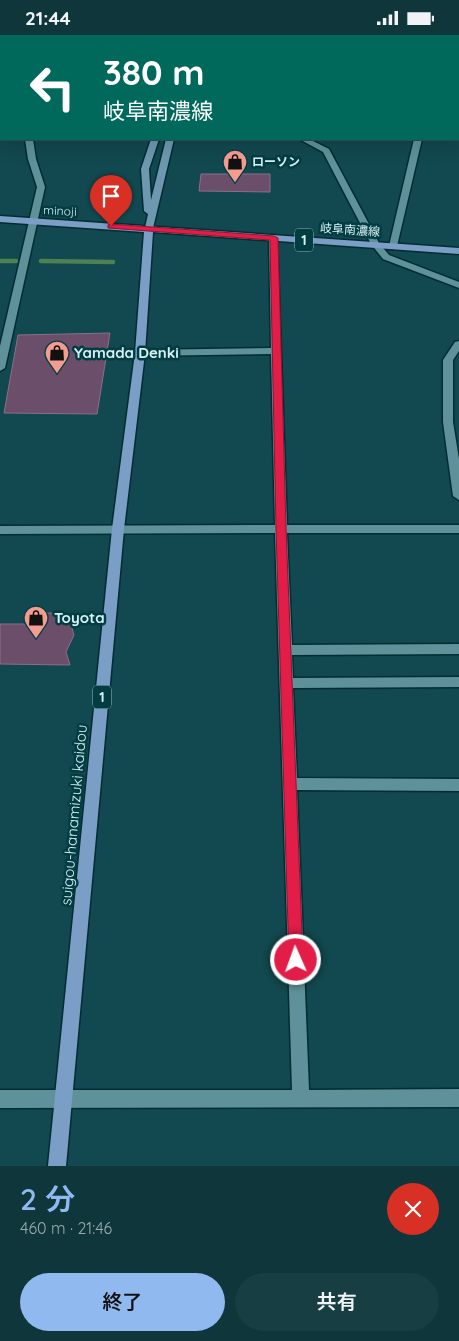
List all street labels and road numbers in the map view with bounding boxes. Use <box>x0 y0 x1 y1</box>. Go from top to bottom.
street label: minoji <box>43 202 77 219</box>
street label: 岐阜南濃線 <box>320 220 380 239</box>
road number: 1 <box>295 229 313 251</box>
road number: 1 <box>93 685 111 709</box>
street label: suigou-hanamizuki kaidou <box>56 724 91 906</box>

